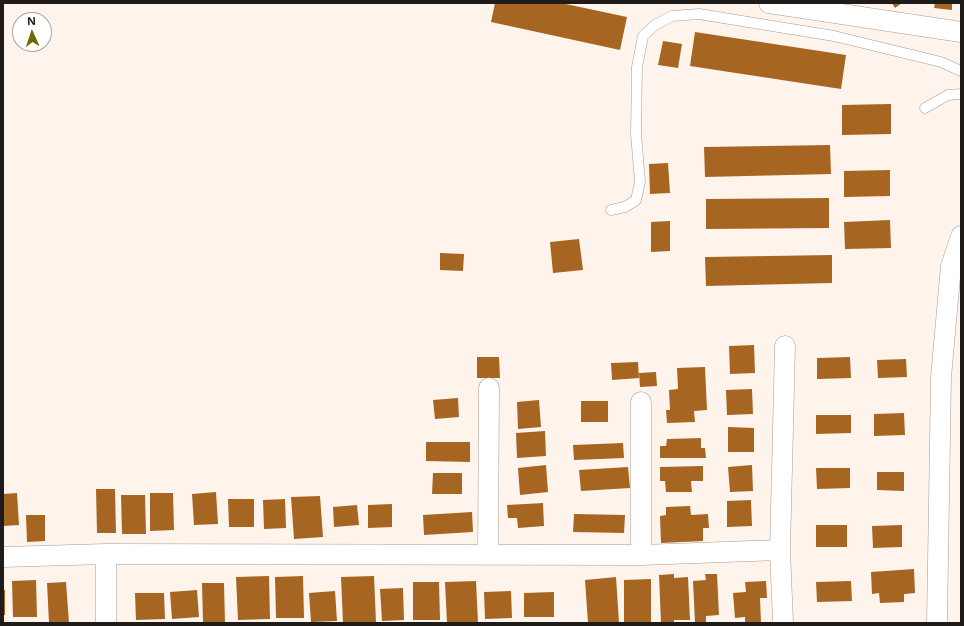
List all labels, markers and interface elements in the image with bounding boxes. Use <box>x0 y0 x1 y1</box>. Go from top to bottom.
north arrow <box>12 12 52 52</box>
text: N <box>27 13 36 28</box>

